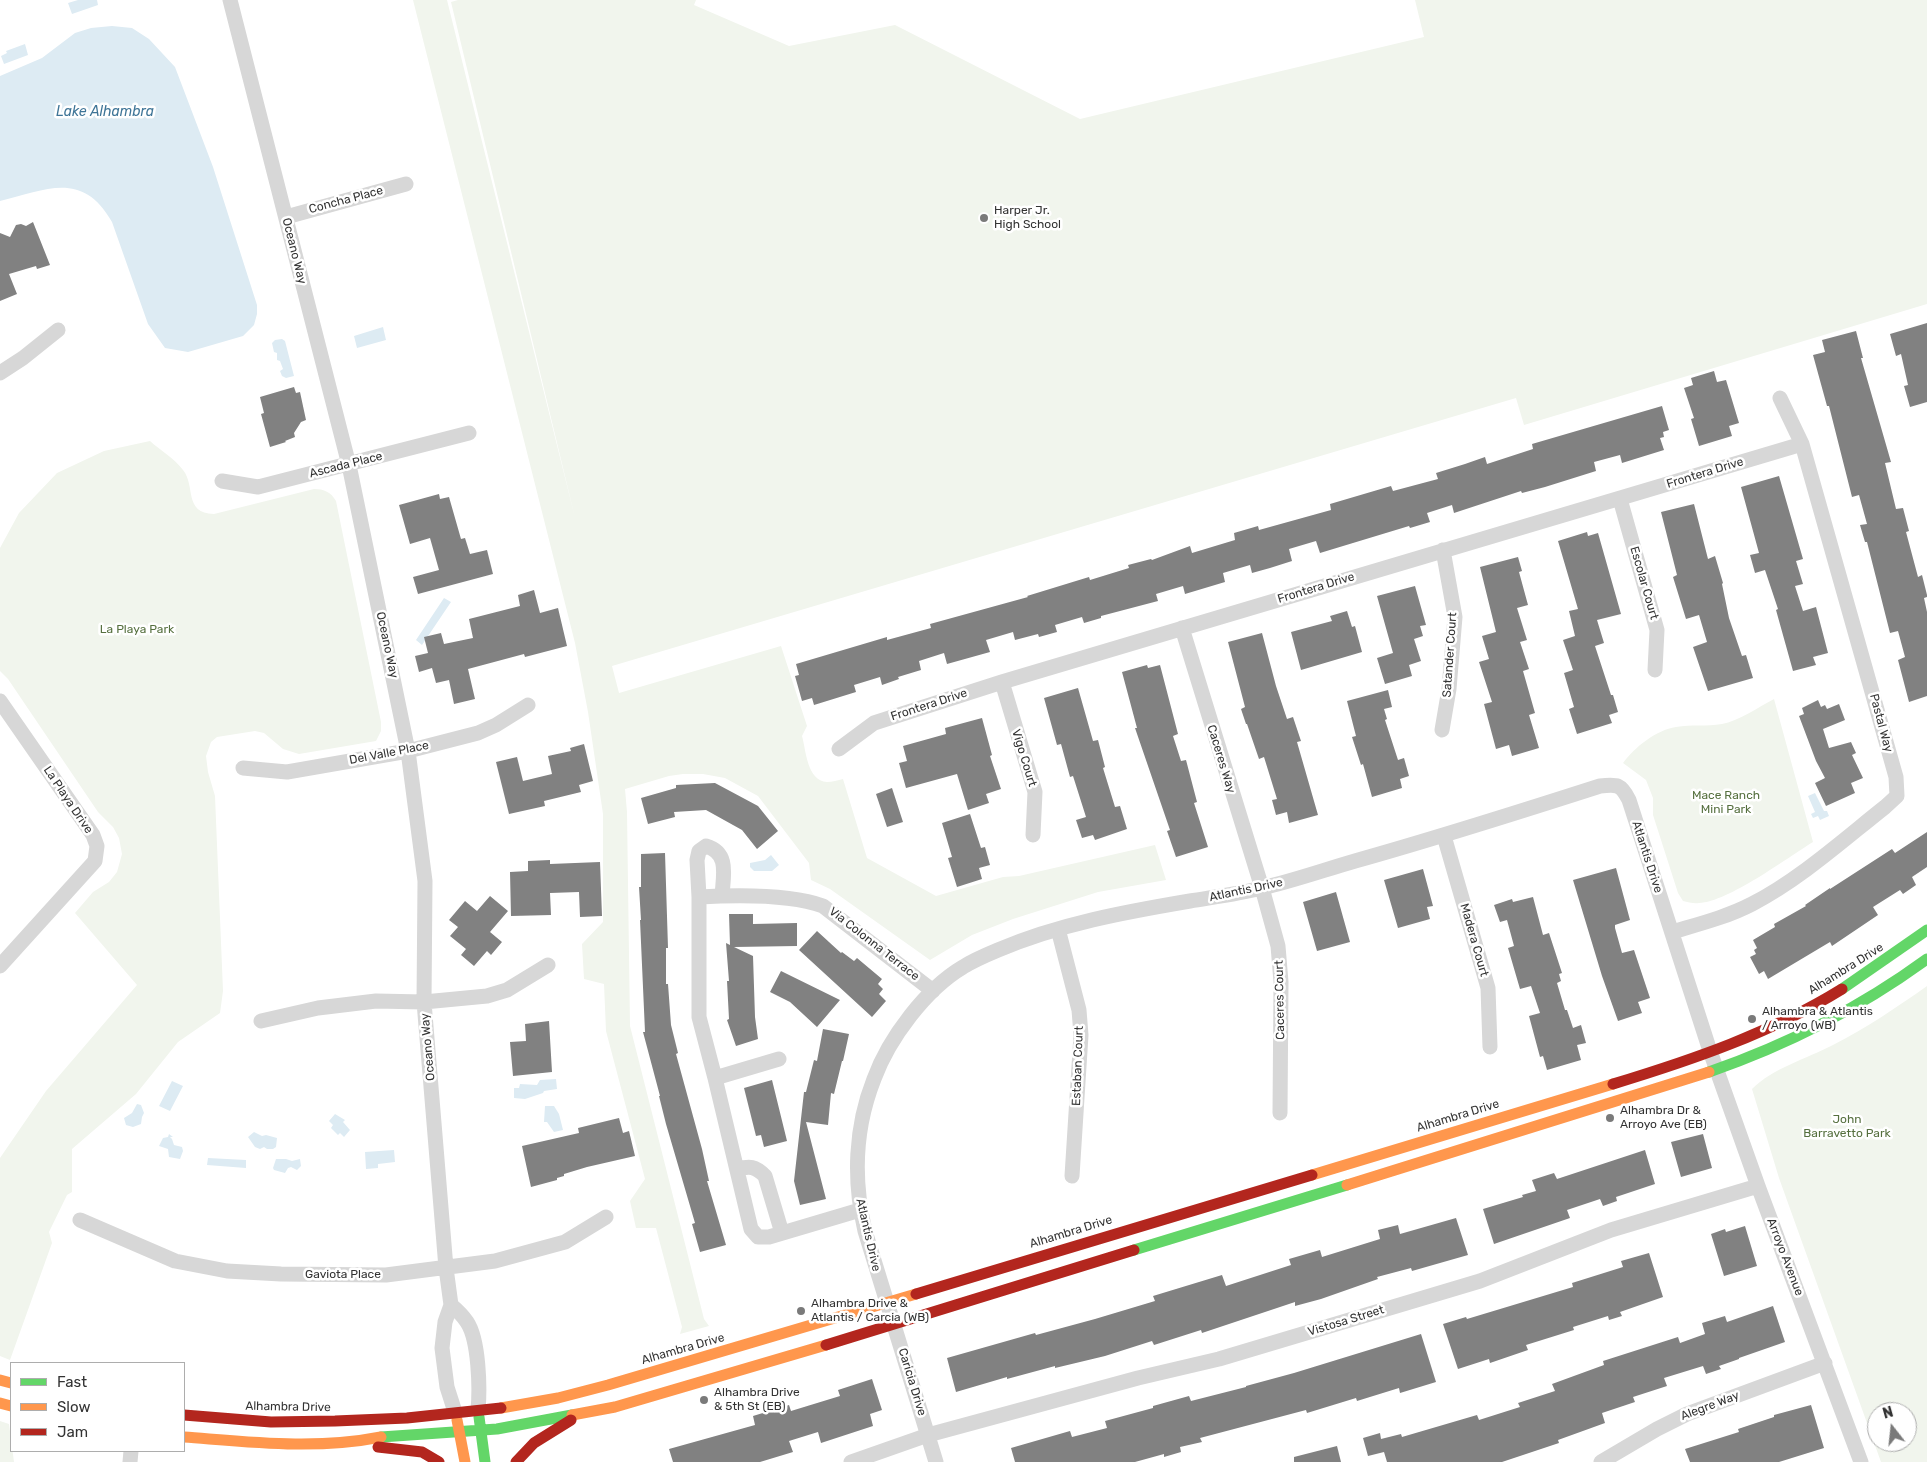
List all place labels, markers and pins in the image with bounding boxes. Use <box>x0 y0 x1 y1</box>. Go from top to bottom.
place label: Harper Jr. High School <box>994 204 1061 232</box>
marker: Harper Jr. High School <box>978 212 990 224</box>
place label: Alhambra & Atlantis / Arroyo (WB) <box>1762 1005 1873 1033</box>
marker: Alhambra & Atlantis / Arroyo (WB) <box>1746 1013 1758 1025</box>
place label: Alhambra Dr & Arroyo Ave (EB) <box>1620 1104 1707 1132</box>
marker: Alhambra Dr & Arroyo Ave (EB) <box>1604 1112 1616 1124</box>
place label: Alhambra Drive & Atlantis / Carcia (WB) <box>811 1297 929 1325</box>
marker: Alhambra Drive & Atlantis / Carcia (WB) <box>795 1305 807 1317</box>
place label: Alhambra Drive & 5th St (EB) <box>714 1386 800 1414</box>
marker: Alhambra Drive & 5th St (EB) <box>698 1394 710 1406</box>

